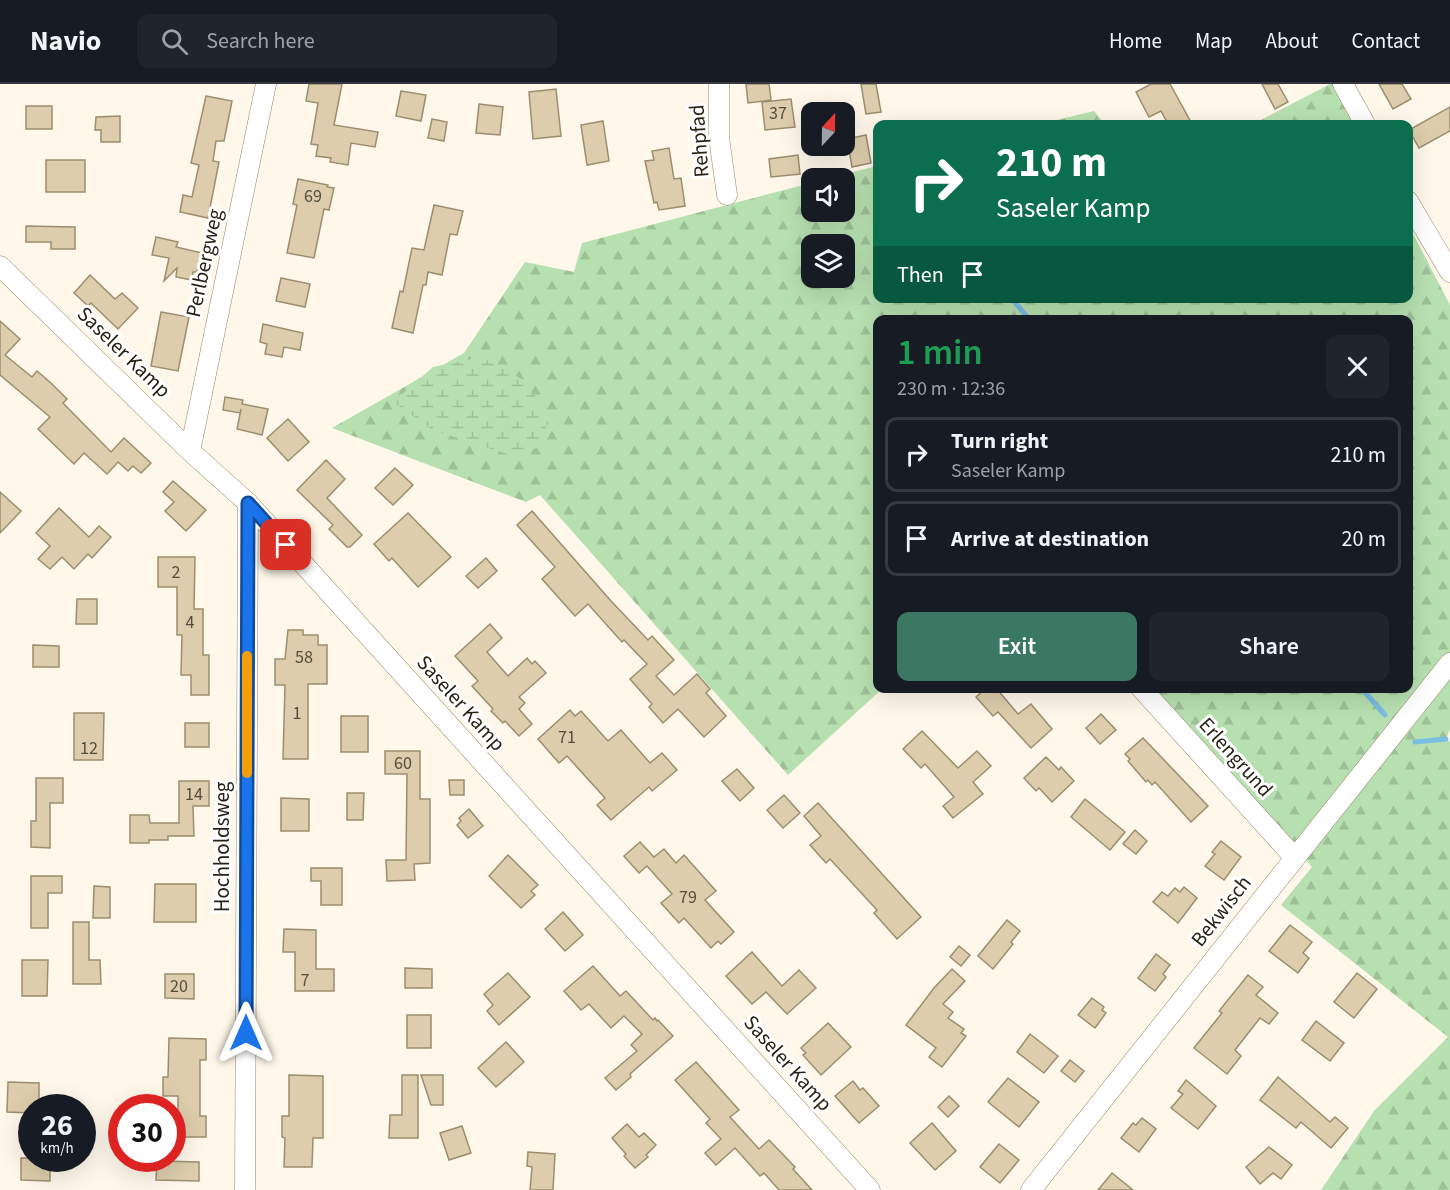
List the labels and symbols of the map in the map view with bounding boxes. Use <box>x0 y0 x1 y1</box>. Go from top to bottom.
house number: 37 <box>769 101 787 126</box>
north arrow <box>801 102 855 156</box>
street label: Rehpfad <box>681 103 717 179</box>
house number: 69 <box>304 184 322 209</box>
street label: Perlbergweg <box>178 206 230 320</box>
street label: Saseler Kamp <box>70 300 178 404</box>
pin <box>260 519 311 570</box>
house number: 2 <box>172 560 181 585</box>
house number: 4 <box>186 610 195 635</box>
house number: 58 <box>295 645 313 670</box>
street label: Saseler Kamp <box>410 648 512 758</box>
house number: 1 <box>293 701 301 726</box>
street label: Erlengrund <box>1192 711 1280 803</box>
house number: 71 <box>558 725 576 750</box>
house number: 12 <box>80 736 98 761</box>
house number: 60 <box>394 751 412 776</box>
street label: Hochholdsweg <box>207 781 237 912</box>
house number: 14 <box>185 782 203 807</box>
street label: Bekwisch <box>1184 869 1258 953</box>
house number: 79 <box>679 885 697 910</box>
house number: 7 <box>301 968 310 993</box>
house number: 20 <box>170 974 188 999</box>
position arrow <box>214 1001 278 1065</box>
street label: Saseler Kamp <box>737 1008 839 1118</box>
speed limit sign: 30 <box>108 1094 186 1172</box>

